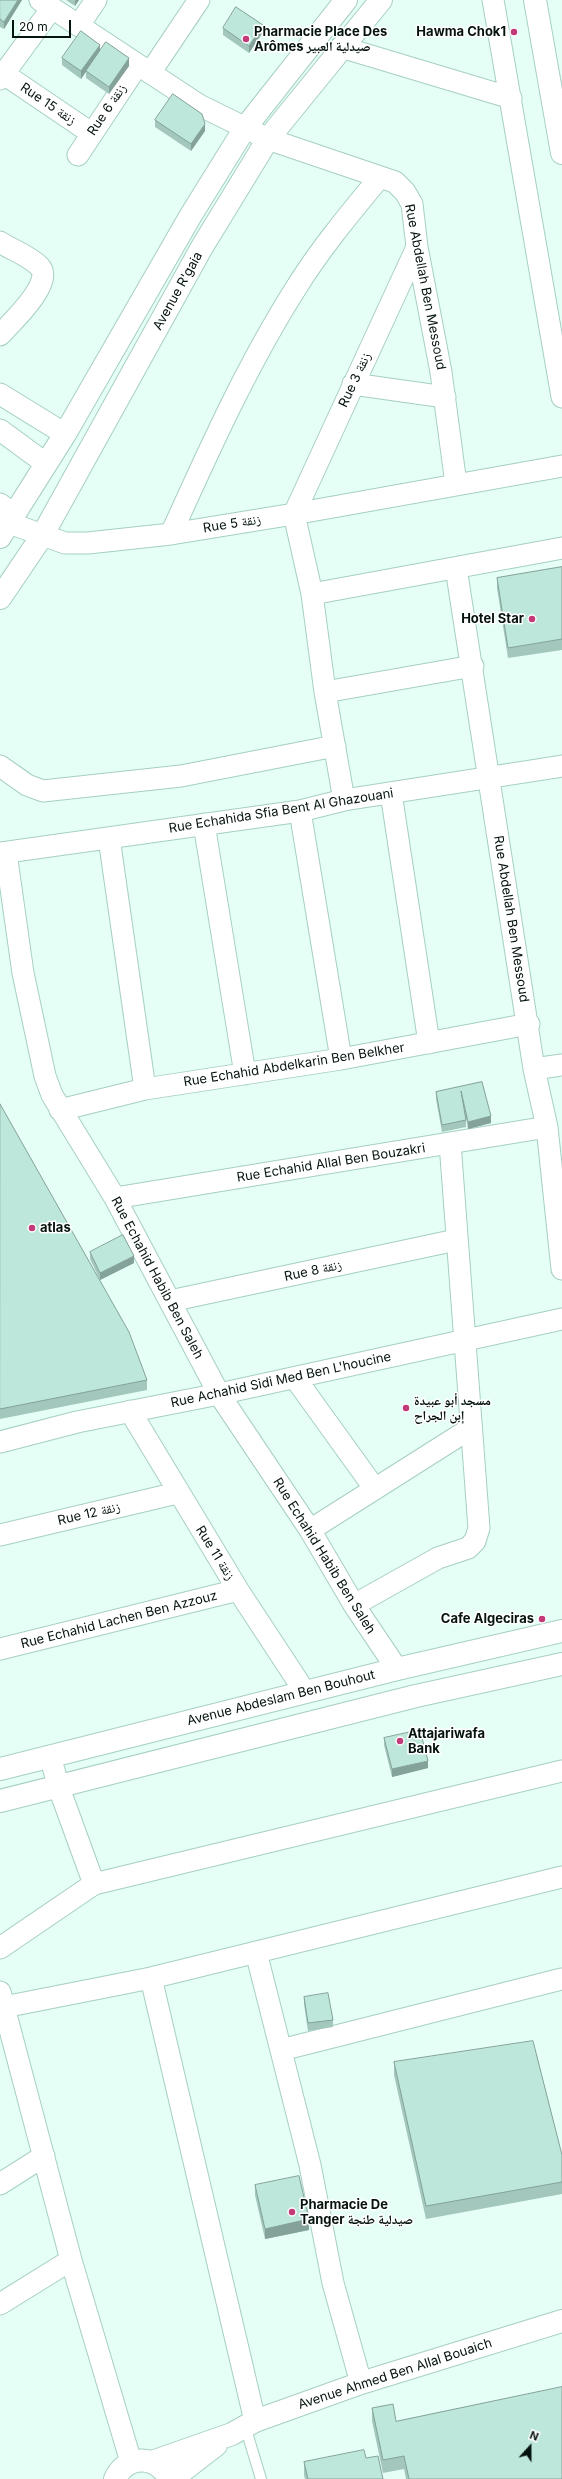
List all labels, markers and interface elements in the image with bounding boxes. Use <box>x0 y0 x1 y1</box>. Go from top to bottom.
scale bar <box>14 12 73 38</box>
text: 20 m <box>19 19 48 34</box>
place label: Pharmacie Place Des Arômes صيدلية العبير <box>254 24 387 55</box>
place label: Hawma Chok1 <box>416 24 506 40</box>
marker: Hawma Chok1 <box>509 27 519 37</box>
marker: Pharmacie Place Des Arômes صيدلية العبير <box>241 34 251 44</box>
street label: Rue 15 زنقة <box>17 80 79 128</box>
street label: Rue 6 زنقة <box>84 81 130 139</box>
street label: Rue Abdellah Ben Messoud <box>401 203 449 371</box>
street label: Avenue R'gaia <box>150 249 206 333</box>
street label: Rue 3 زنقة <box>336 350 374 410</box>
street label: Rue 5 زنقة <box>202 512 262 536</box>
place label: Hotel Star <box>461 611 524 627</box>
marker: Hotel Star <box>527 614 537 624</box>
street label: Rue Echahida Sfia Bent Al Ghazouani <box>168 786 394 836</box>
street label: Rue Abdellah Ben Messoud <box>490 835 532 1003</box>
street label: Rue Echahid Abdelkarin Ben Belkher <box>182 1040 406 1090</box>
street label: Rue Echahid Allal Ben Bouzakri <box>236 1140 426 1186</box>
street label: Rue Echahid Habib Ben Saleh <box>108 1194 206 1362</box>
place label: atlas <box>40 1220 71 1236</box>
marker: atlas <box>27 1223 37 1233</box>
street label: Rue 8 زنقة <box>283 1257 343 1285</box>
street label: Rue Achahid Sidi Med Ben L'houcine <box>169 1349 393 1411</box>
place label: مسجد أبو عبيدة إبن الجراح <box>414 1393 491 1424</box>
marker: مسجد أبو عبيدة إبن الجراح <box>401 1403 411 1413</box>
street label: Rue Echahid Habib Ben Saleh <box>269 1475 379 1637</box>
street label: Rue 12 زنقة <box>56 1499 122 1529</box>
street label: Rue 11 زنقة <box>192 1523 238 1583</box>
street label: Rue Echahid Lachen Ben Azzouz <box>19 1588 219 1652</box>
place label: Cafe Algeciras <box>441 1611 534 1627</box>
marker: Cafe Algeciras <box>537 1614 547 1624</box>
street label: Avenue Abdeslam Ben Bouhout <box>185 1667 377 1729</box>
place label: Attajariwafa Bank <box>408 1726 485 1757</box>
marker: Attajariwafa Bank <box>395 1736 405 1746</box>
place label: Pharmacie De Tanger صيدلية طنجة <box>300 2197 413 2228</box>
marker: Pharmacie De Tanger صيدلية طنجة <box>287 2207 297 2217</box>
street label: Avenue Ahmed Ben Allal Bouaich <box>296 2335 494 2413</box>
north arrow <box>510 2427 550 2467</box>
text: N <box>528 2428 541 2444</box>

